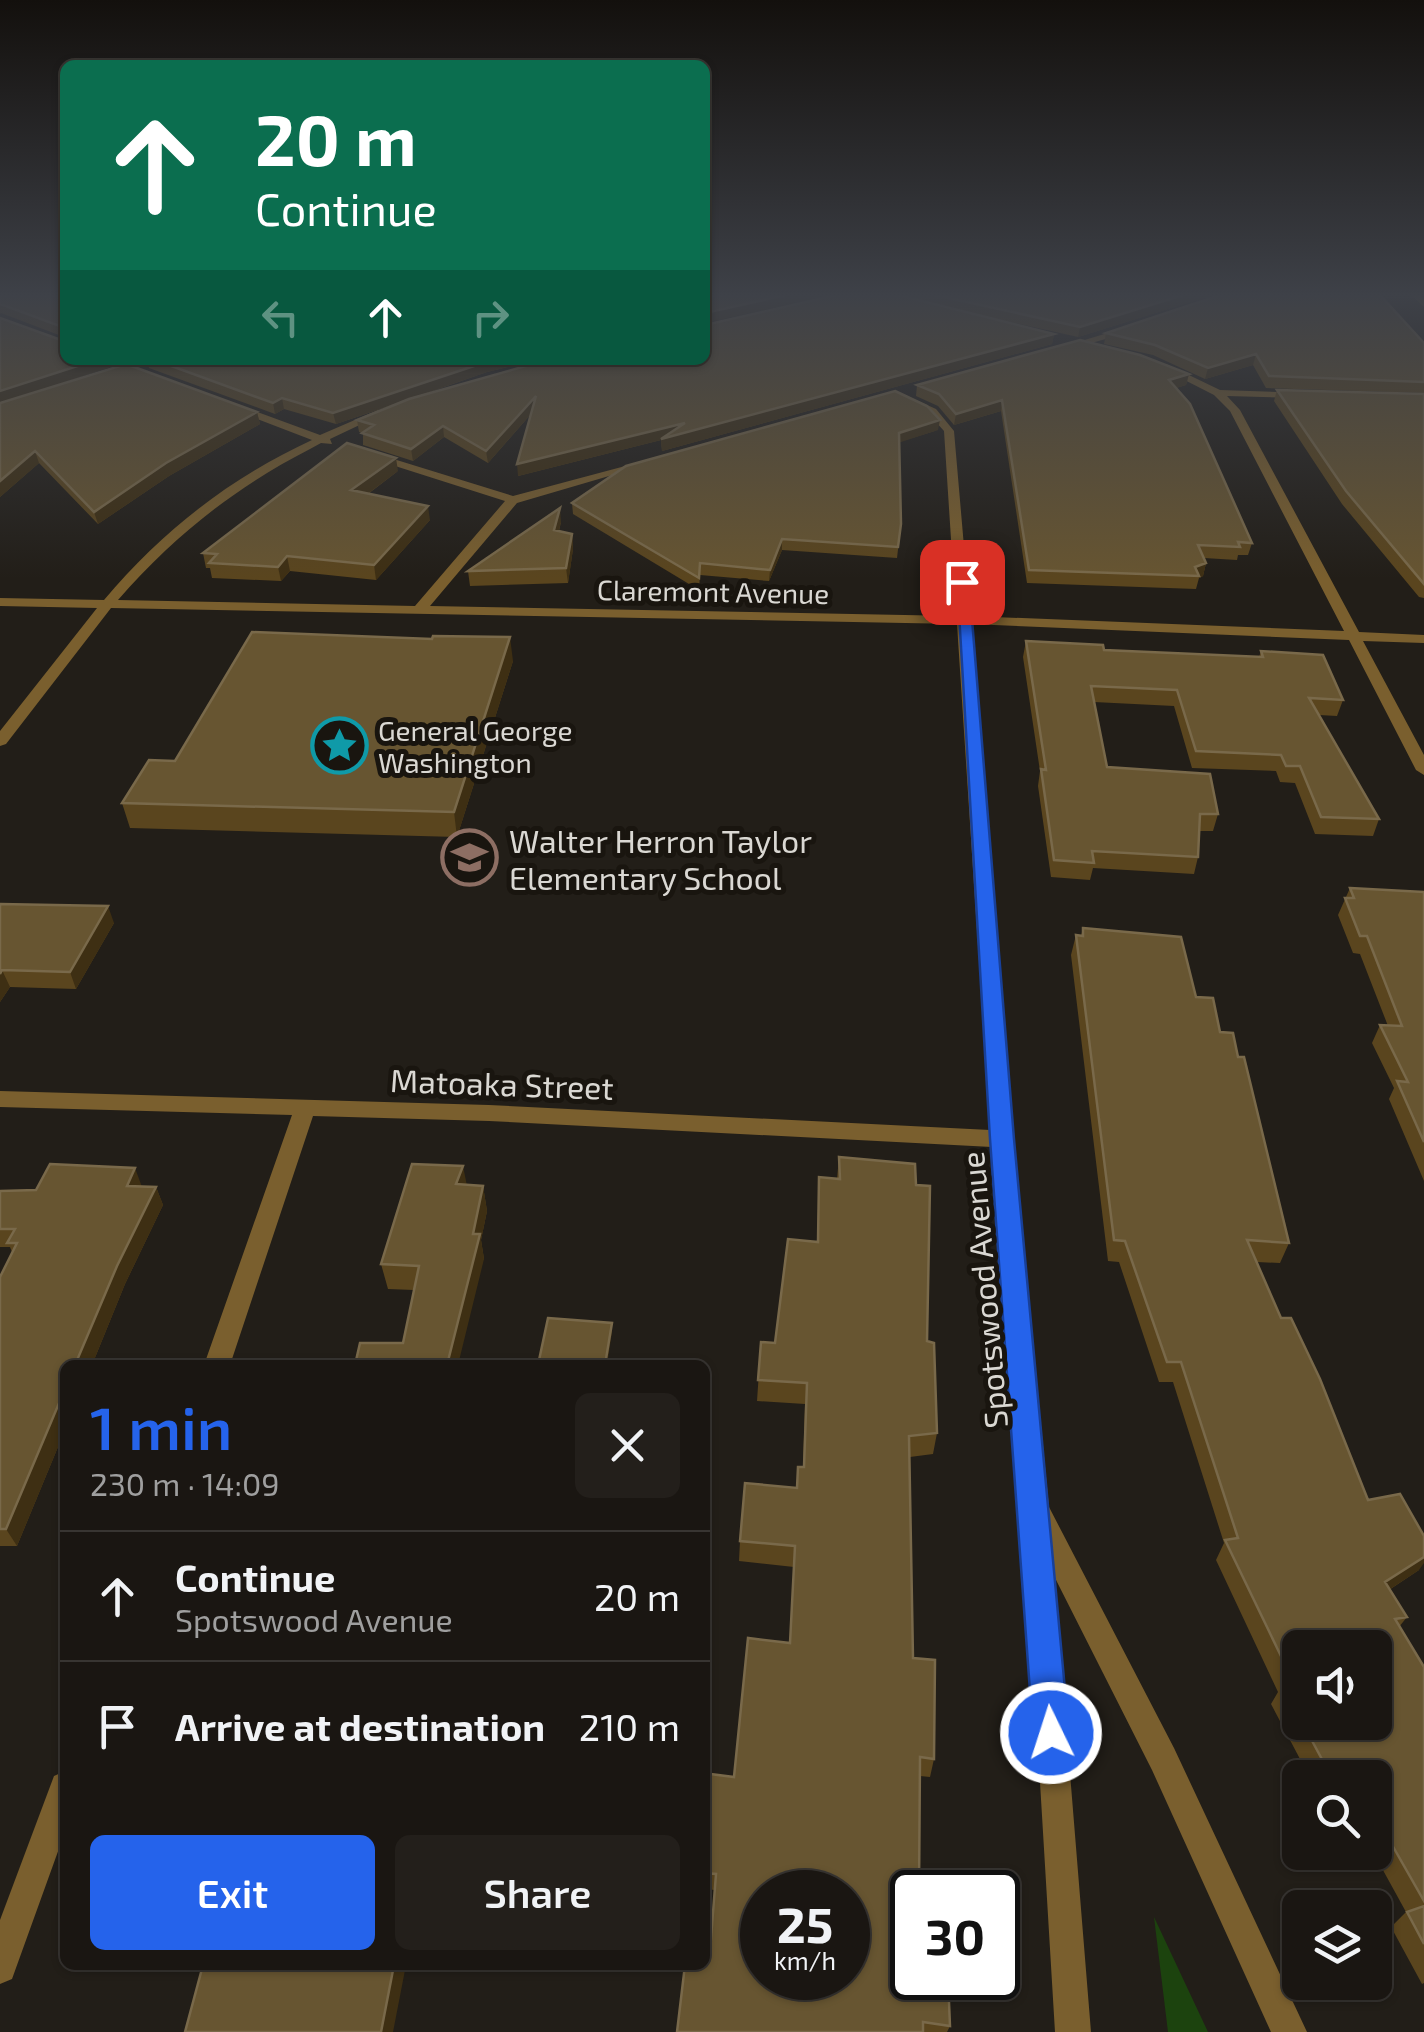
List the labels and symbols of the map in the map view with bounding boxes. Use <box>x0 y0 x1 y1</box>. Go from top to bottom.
pin <box>920 540 1005 625</box>
street label: Claremont Avenue <box>597 572 829 610</box>
place label: General George Washington <box>378 713 573 779</box>
place icon: General George Washington <box>309 716 369 776</box>
place label: Walter Herron Taylor Elementary School <box>509 821 812 896</box>
school or university icon: Walter Herron Taylor Elementary School <box>440 828 500 888</box>
street label: Matoaka Street <box>390 1060 614 1106</box>
street label: Spotswood Avenue <box>952 1150 1014 1430</box>
position arrow <box>999 1681 1103 1785</box>
speed limit sign: 30 <box>890 1870 1020 2000</box>

